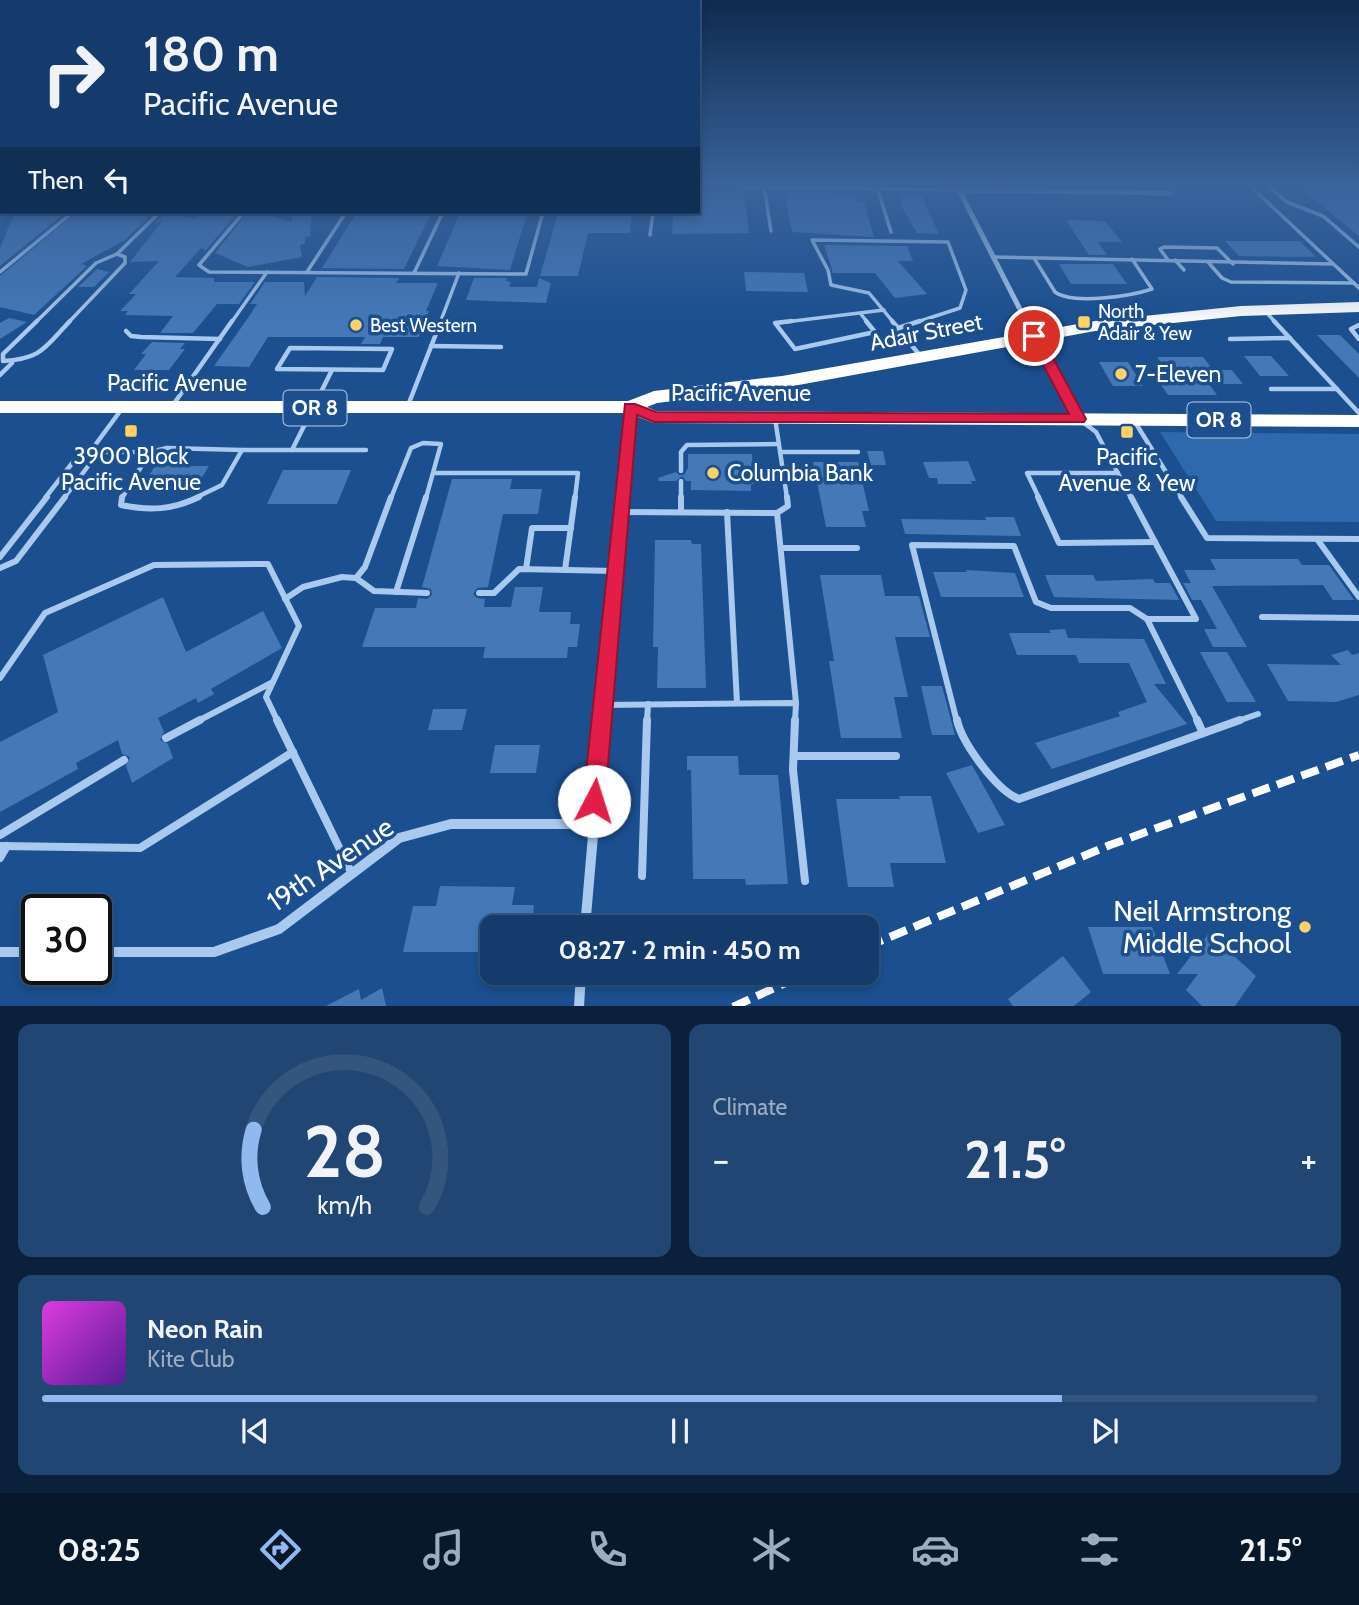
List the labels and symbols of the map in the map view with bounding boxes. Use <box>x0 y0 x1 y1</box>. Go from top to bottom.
place label: North Adair & Yew <box>1098 300 1192 345</box>
pin <box>1004 306 1064 366</box>
street label: Adair Street <box>867 307 985 357</box>
place label: Best Western <box>370 314 477 337</box>
marker: North Adair & Yew <box>1076 314 1092 330</box>
marker: Best Western <box>348 317 364 333</box>
place label: 7-Eleven <box>1135 360 1221 388</box>
marker: 7-Eleven <box>1113 366 1129 382</box>
street label: Pacific Avenue <box>107 369 247 397</box>
street label: Pacific Avenue <box>671 379 811 407</box>
road number: OR 8 <box>284 390 346 426</box>
road number: OR 8 <box>1188 402 1250 438</box>
marker: 3900 Block Pacific Avenue <box>123 423 139 439</box>
marker: Pacific Avenue & Yew <box>1119 424 1135 440</box>
place label: 3900 Block Pacific Avenue <box>61 442 201 496</box>
place label: Pacific Avenue & Yew <box>1059 443 1196 497</box>
place label: Columbia Bank <box>727 459 874 487</box>
marker: Columbia Bank <box>705 465 721 481</box>
position arrow <box>557 764 631 838</box>
street label: 19th Avenue <box>260 809 400 919</box>
speed limit sign: 30 <box>21 894 112 985</box>
place label: Neil Armstrong Middle School <box>1113 894 1292 960</box>
marker: Neil Armstrong Middle School <box>1297 919 1313 935</box>

